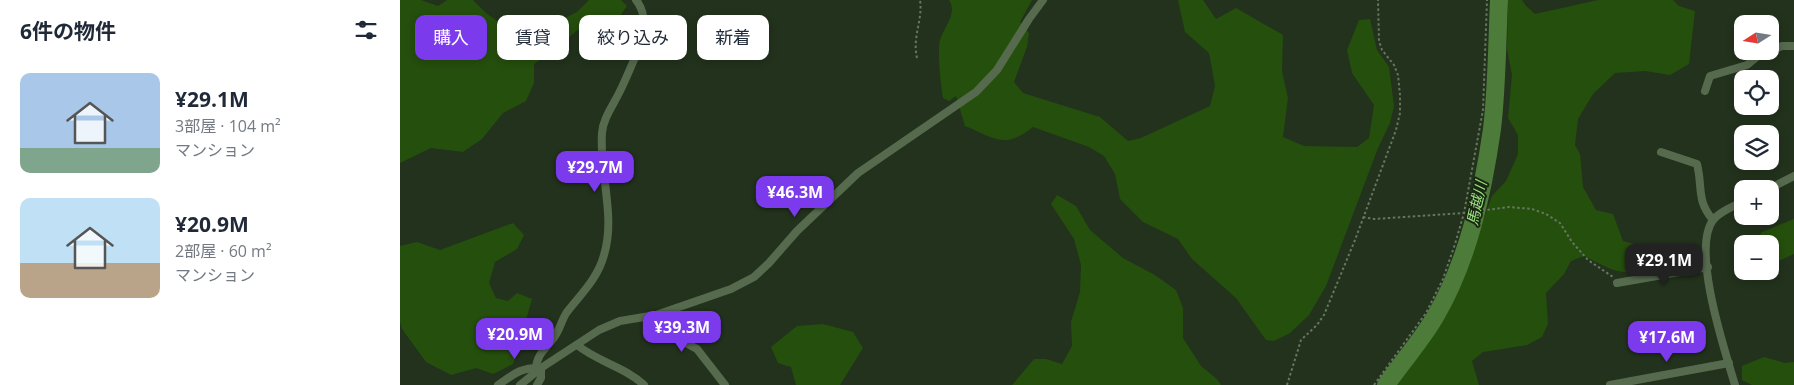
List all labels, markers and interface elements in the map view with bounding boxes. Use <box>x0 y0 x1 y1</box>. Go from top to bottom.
chip: 購入 <box>415 15 487 60</box>
chip: 賃貸 <box>497 15 569 60</box>
chip: 絞り込み <box>579 15 687 60</box>
chip: 新着 <box>697 15 769 60</box>
north arrow <box>1734 15 1779 60</box>
map controls <box>1734 15 1779 280</box>
icon: filters <box>352 16 380 44</box>
text: 6件の物件 <box>20 17 116 45</box>
button: locate <box>1734 70 1779 115</box>
text: ¥29.1M <box>175 85 249 113</box>
icon: home <box>60 93 120 153</box>
text: 3部屋 · 104 m² <box>175 115 281 137</box>
button: layers <box>1734 125 1779 170</box>
text: マンション <box>175 139 255 161</box>
pin: ¥29.7M <box>554 150 636 193</box>
text: ¥29.7M <box>567 156 623 178</box>
pin: ¥46.3M <box>754 176 836 218</box>
water label: 馬越川 <box>1462 177 1491 227</box>
button: + <box>1734 180 1779 225</box>
text: ¥46.3M <box>767 181 823 203</box>
text: ¥20.9M <box>175 210 249 238</box>
icon: home <box>60 218 120 278</box>
button: − <box>1734 235 1779 280</box>
text: 2部屋 · 60 m² <box>175 240 272 262</box>
pin: ¥29.1M <box>1623 244 1705 286</box>
text: ¥29.1M <box>1636 249 1692 271</box>
text: マンション <box>175 264 255 286</box>
pin: ¥39.3M <box>641 310 723 353</box>
text: ¥39.3M <box>654 316 710 338</box>
pin: ¥20.9M <box>474 318 556 360</box>
pin: ¥17.6M <box>1626 320 1708 363</box>
text: ¥20.9M <box>487 323 543 345</box>
text: ¥17.6M <box>1639 326 1695 348</box>

